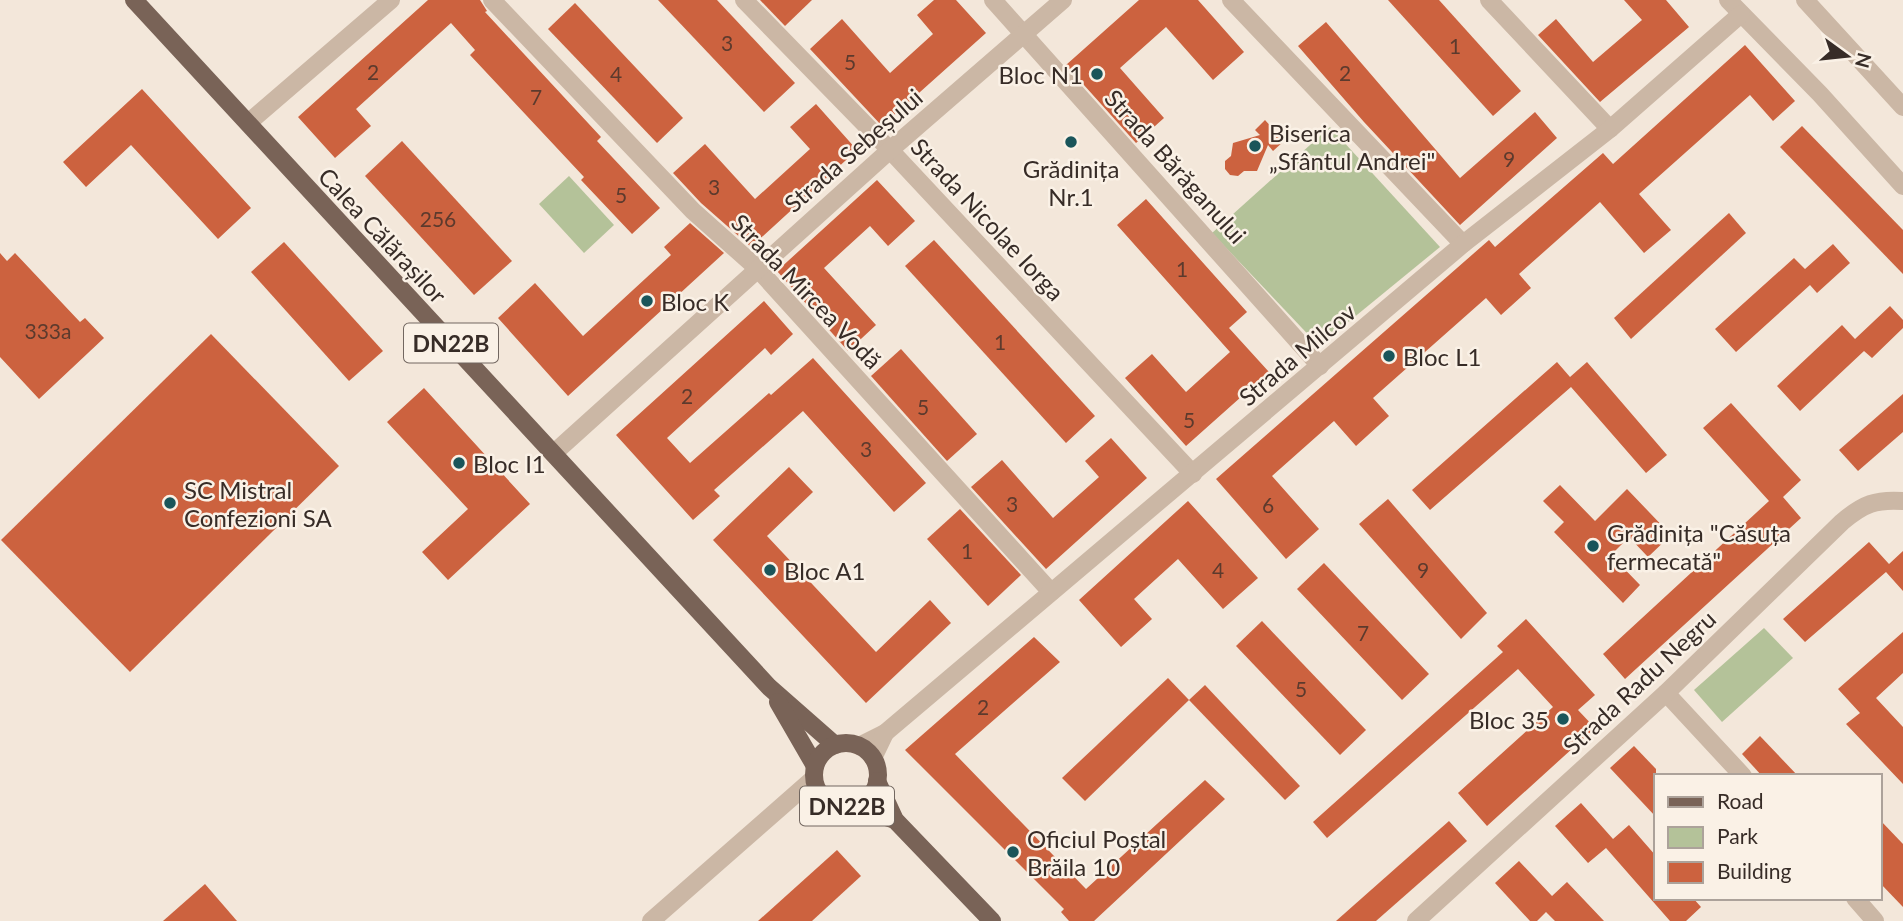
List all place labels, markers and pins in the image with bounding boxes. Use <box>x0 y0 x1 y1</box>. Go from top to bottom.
place label: Bloc N1 <box>999 60 1083 89</box>
marker: Bloc N1 <box>1089 66 1105 82</box>
place label: Biserica „Sfântul Andrei" <box>1269 118 1435 175</box>
marker: Grădinița Nr.1 <box>1063 134 1079 150</box>
marker: Biserica „Sfântul Andrei" <box>1247 138 1263 154</box>
place label: Grădinița Nr.1 <box>1023 154 1119 211</box>
place label: Bloc K <box>661 287 729 316</box>
marker: Bloc K <box>639 293 655 309</box>
place label: Bloc L1 <box>1403 342 1481 371</box>
marker: Bloc L1 <box>1381 348 1397 364</box>
place label: Bloc I1 <box>473 449 546 478</box>
marker: Bloc I1 <box>451 455 467 471</box>
place label: SC Mistral Confezioni SA <box>184 475 333 532</box>
marker: SC Mistral Confezioni SA <box>162 495 178 511</box>
place label: Grădinița "Căsuța fermecată" <box>1607 518 1791 575</box>
marker: Grădinița "Căsuța fermecată" <box>1585 538 1601 554</box>
place label: Bloc A1 <box>784 556 866 585</box>
marker: Bloc A1 <box>762 562 778 578</box>
place label: Bloc 35 <box>1469 705 1549 734</box>
marker: Bloc 35 <box>1555 711 1571 727</box>
place label: Oficiul Poștal Brăila 10 <box>1027 824 1166 881</box>
marker: Oficiul Poștal Brăila 10 <box>1005 844 1021 860</box>

